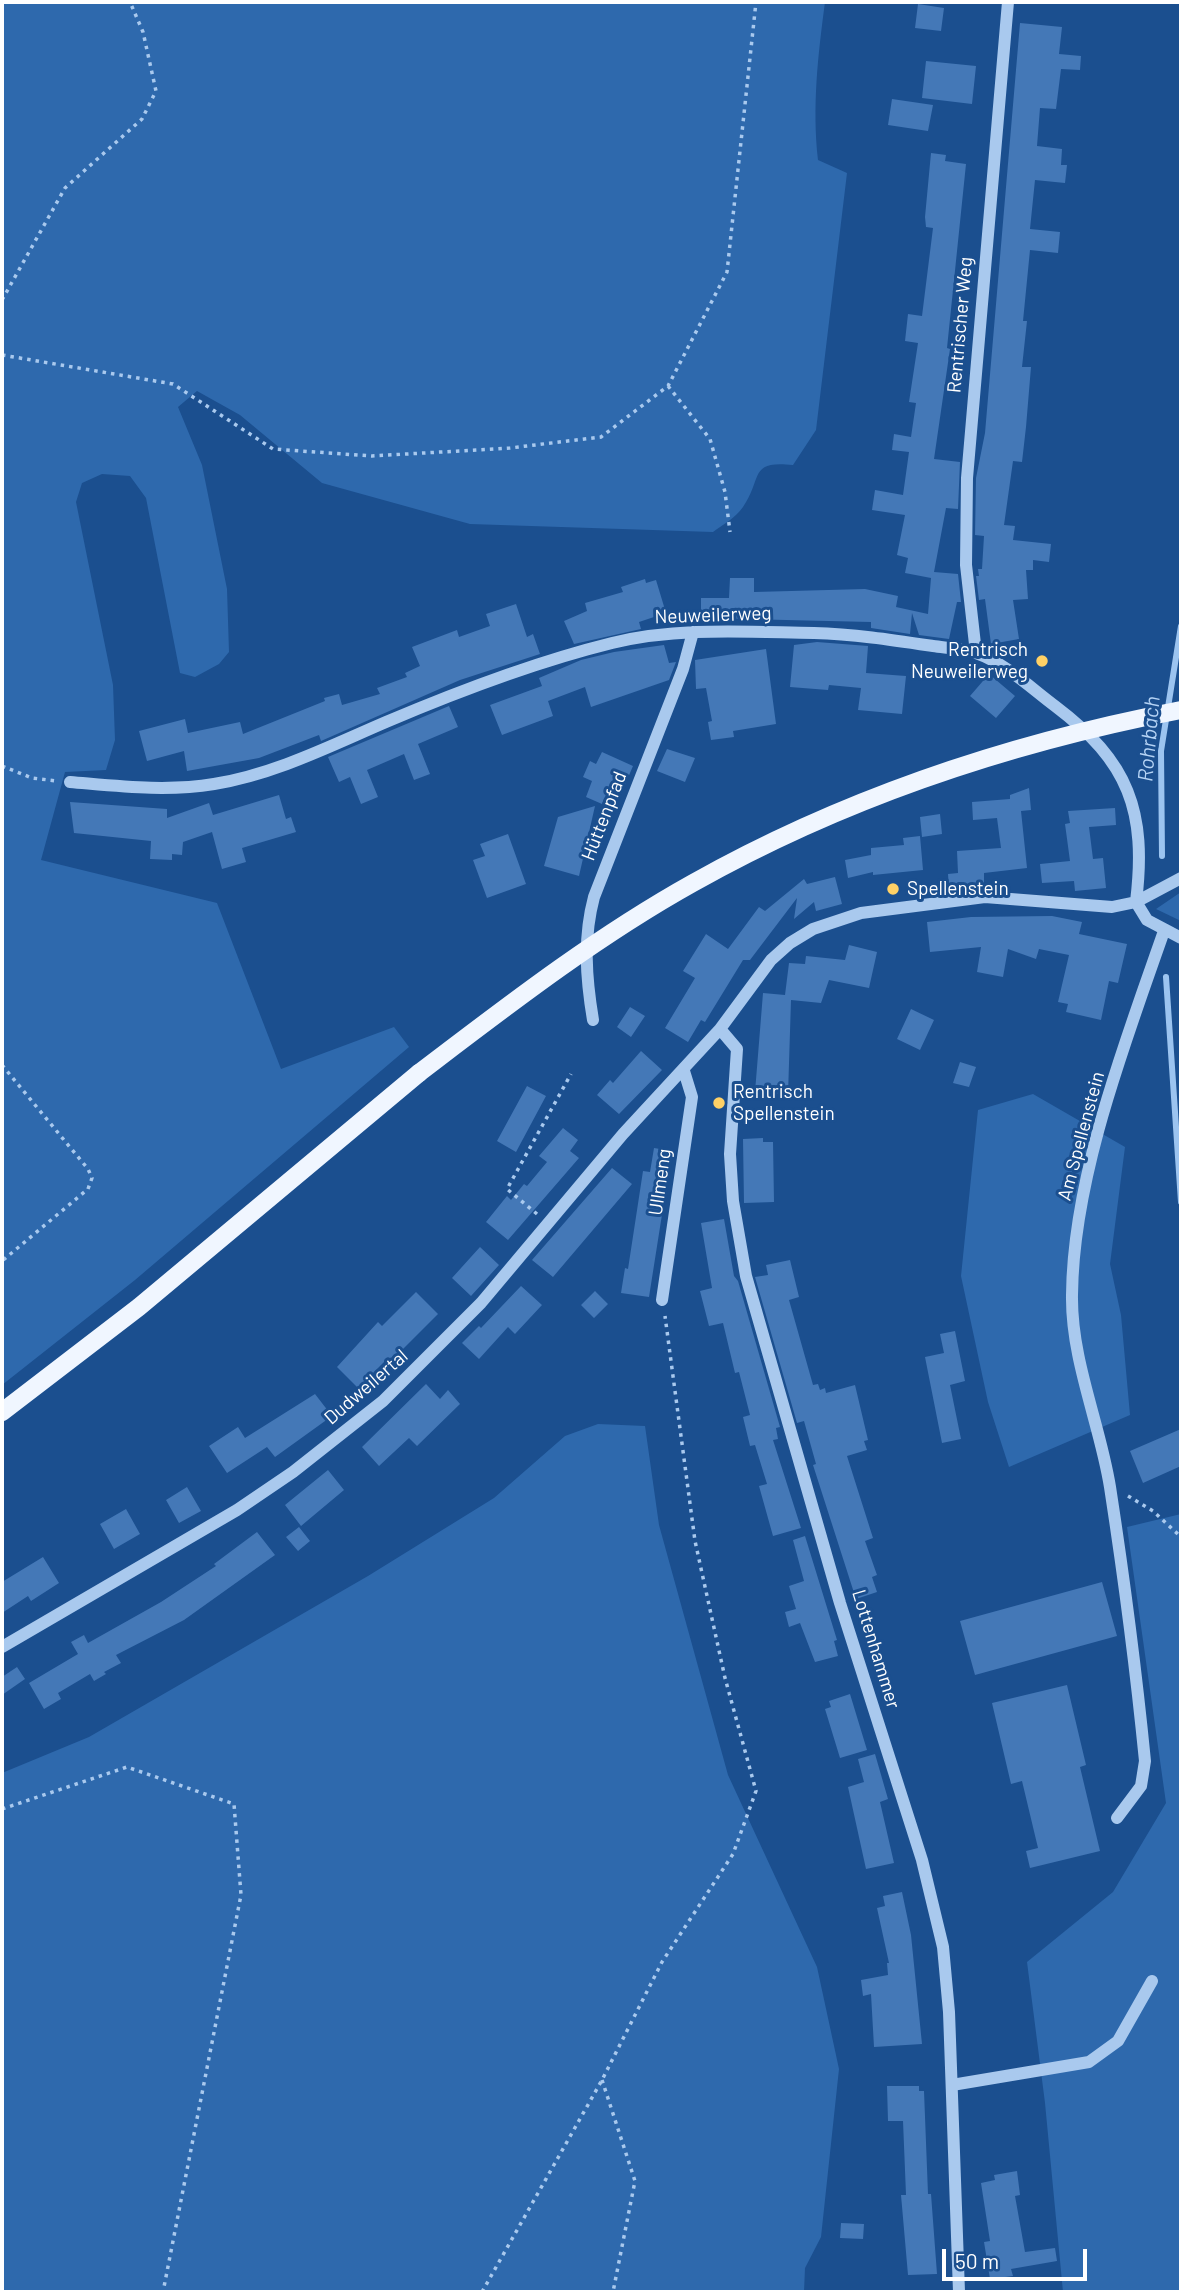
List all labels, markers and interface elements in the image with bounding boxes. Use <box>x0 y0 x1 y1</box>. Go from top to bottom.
street label: Rentrischer Weg <box>943 256 977 394</box>
street label: Neuweilerweg <box>654 602 772 628</box>
place label: Rentrisch Neuweilerweg <box>911 639 1028 683</box>
marker: Rentrisch Neuweilerweg <box>1034 653 1050 669</box>
water label: Rohrbach <box>1133 695 1165 783</box>
street label: Hüttenpfad <box>577 768 631 864</box>
place label: Spellenstein <box>907 878 1009 900</box>
marker: Spellenstein <box>885 881 901 897</box>
street label: Am Spellenstein <box>1053 1069 1109 1203</box>
place label: Rentrisch Spellenstein <box>733 1081 835 1125</box>
marker: Rentrisch Spellenstein <box>711 1095 727 1111</box>
street label: Ullmeng <box>644 1147 676 1217</box>
street label: Dudweilertal <box>320 1345 412 1429</box>
street label: Lottenhammer <box>847 1587 905 1711</box>
scale bar <box>945 2234 1090 2278</box>
text: 50 m <box>955 2248 999 2273</box>

